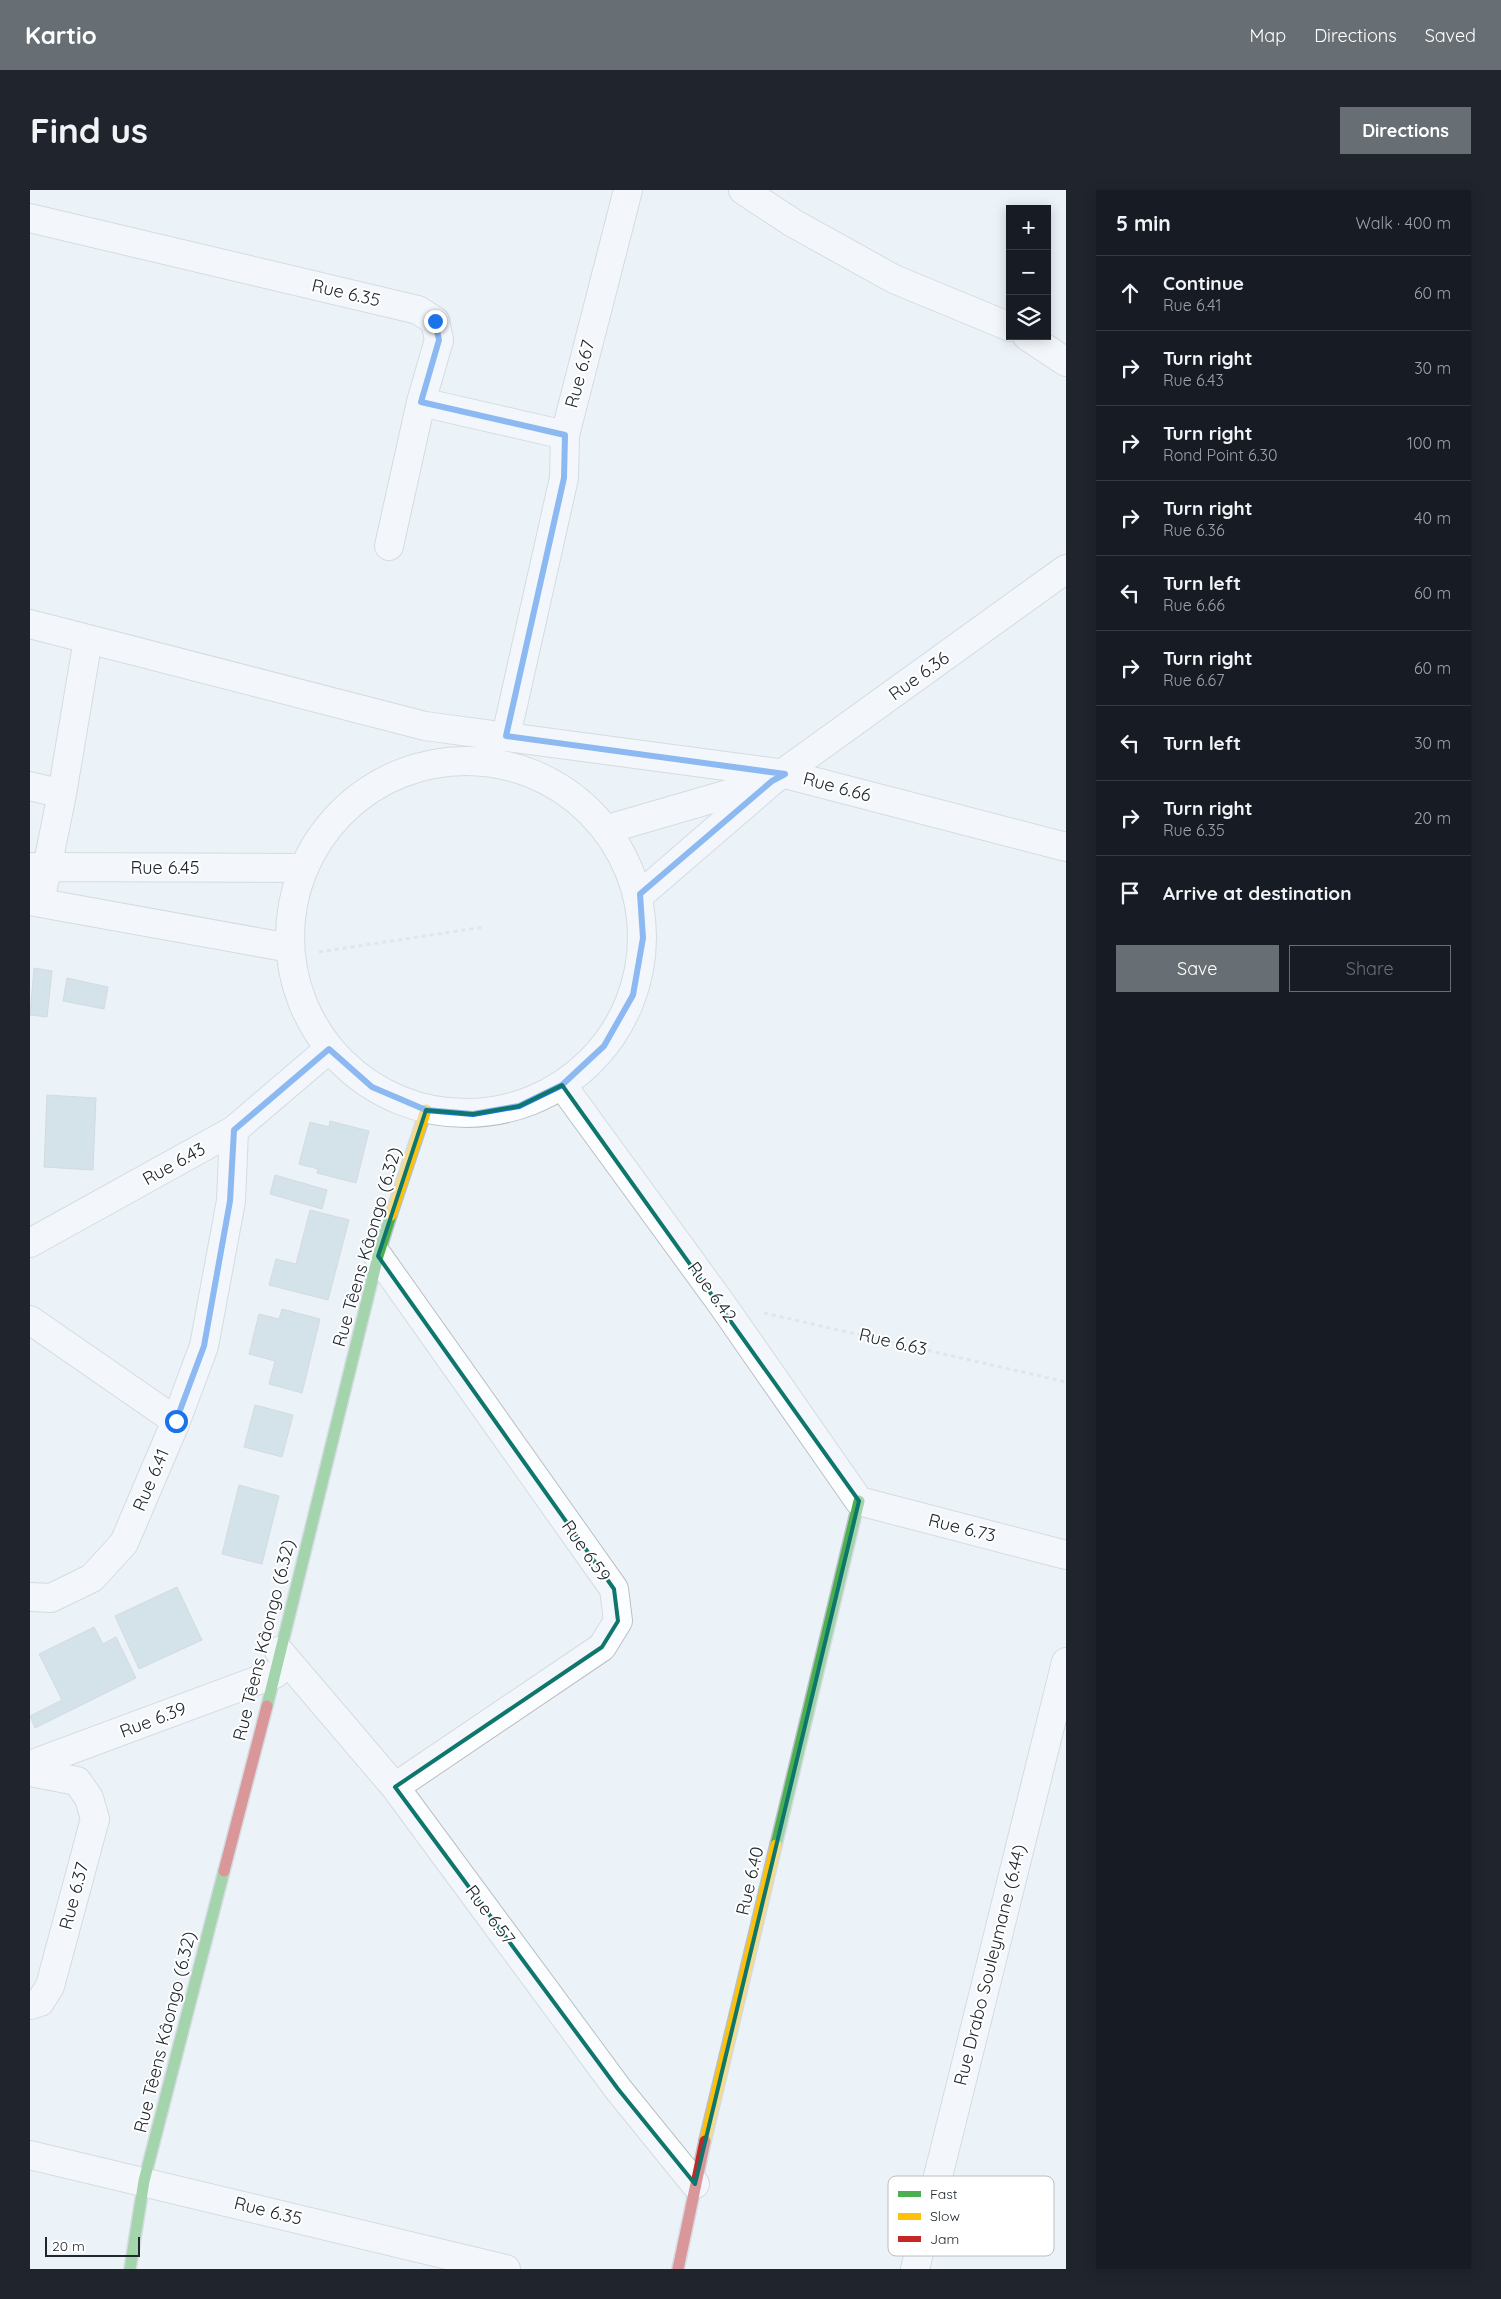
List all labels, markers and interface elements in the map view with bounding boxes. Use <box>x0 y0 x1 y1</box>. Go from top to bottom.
text: Kartio <box>25 20 97 50</box>
text: Map <box>1249 24 1286 47</box>
text: Directions <box>1314 24 1397 47</box>
text: Saved <box>1425 24 1476 47</box>
button: Directions <box>1340 107 1471 154</box>
text: Find us <box>30 108 148 152</box>
map controls <box>1006 205 1051 340</box>
button: + <box>1006 205 1051 250</box>
text: 5 min <box>1116 210 1171 236</box>
text: Walk · 400 m <box>1355 213 1451 233</box>
button: − <box>1006 250 1051 295</box>
text: Continue <box>1163 271 1244 295</box>
street label: Rue 6.35 <box>310 274 383 312</box>
icon: ahead <box>1116 279 1144 307</box>
text: 60 m <box>1414 283 1451 303</box>
button: layers <box>1006 295 1051 340</box>
text: Rue 6.41 <box>1163 295 1221 315</box>
route end <box>424 310 447 333</box>
street label: Rue 6.67 <box>559 338 600 410</box>
text: Turn right <box>1163 346 1252 370</box>
icon: right <box>1116 354 1144 382</box>
text: 30 m <box>1414 358 1451 378</box>
text: Rue 6.43 <box>1163 370 1224 390</box>
text: Turn right <box>1163 421 1252 445</box>
icon: right <box>1116 429 1144 457</box>
text: 100 m <box>1407 433 1451 453</box>
text: Rond Point 6.30 <box>1163 445 1278 465</box>
text: Turn right <box>1163 496 1252 520</box>
icon: right <box>1116 504 1144 532</box>
text: 40 m <box>1414 508 1451 528</box>
text: Rue 6.36 <box>1163 520 1225 540</box>
text: Turn left <box>1163 571 1241 595</box>
icon: left <box>1116 579 1144 607</box>
text: 60 m <box>1414 583 1451 603</box>
text: Rue 6.66 <box>1163 595 1225 615</box>
street label: Rue 6.36 <box>884 646 954 705</box>
text: Turn right <box>1163 646 1252 670</box>
icon: right <box>1116 654 1144 682</box>
text: 60 m <box>1414 658 1451 678</box>
text: Rue 6.67 <box>1163 670 1224 690</box>
icon: left <box>1116 729 1144 757</box>
text: Turn left <box>1163 731 1241 755</box>
text: 30 m <box>1414 733 1451 753</box>
street label: Rue 6.66 <box>801 766 874 807</box>
text: Turn right <box>1163 796 1252 820</box>
icon: right <box>1116 804 1144 832</box>
text: 20 m <box>1414 808 1451 828</box>
text: Rue 6.35 <box>1163 820 1225 840</box>
street label: Rue 6.45 <box>130 856 200 879</box>
icon: arrive <box>1116 879 1144 907</box>
text: Arrive at destination <box>1163 881 1352 905</box>
button: Save <box>1116 945 1279 992</box>
button: Share <box>1289 945 1451 992</box>
street label: Rue 6.43 <box>138 1137 209 1190</box>
street label: Rue Têens Kâongo (6.32) <box>327 1144 406 1349</box>
street label: Rue 6.42 <box>683 1257 742 1326</box>
street label: Rue 6.63 <box>857 1323 929 1361</box>
route start <box>165 1410 188 1433</box>
street label: Rue 6.41 <box>127 1445 174 1515</box>
street label: Rue 6.73 <box>926 1508 998 1547</box>
street label: Rue 6.59 <box>557 1515 616 1586</box>
street label: Rue Têens Kâongo (6.32) <box>227 1537 300 1743</box>
street label: Rue 6.39 <box>116 1696 189 1743</box>
street label: Rue Drabo Souleymane (6.44) <box>948 1842 1031 2088</box>
street label: Rue 6.40 <box>730 1844 769 1917</box>
street label: Rue 6.37 <box>54 1860 94 1932</box>
street label: Rue 6.57 <box>460 1880 520 1949</box>
street label: Rue Têens Kâongo (6.32) <box>128 1929 201 2135</box>
legend <box>888 2176 1054 2256</box>
text: Fast <box>930 2185 958 2203</box>
street label: Rue 6.35 <box>232 2191 305 2230</box>
text: Slow <box>930 2207 960 2225</box>
text: Jam <box>930 2230 959 2248</box>
scale bar <box>45 2234 140 2257</box>
text: 20 m <box>52 2237 85 2255</box>

